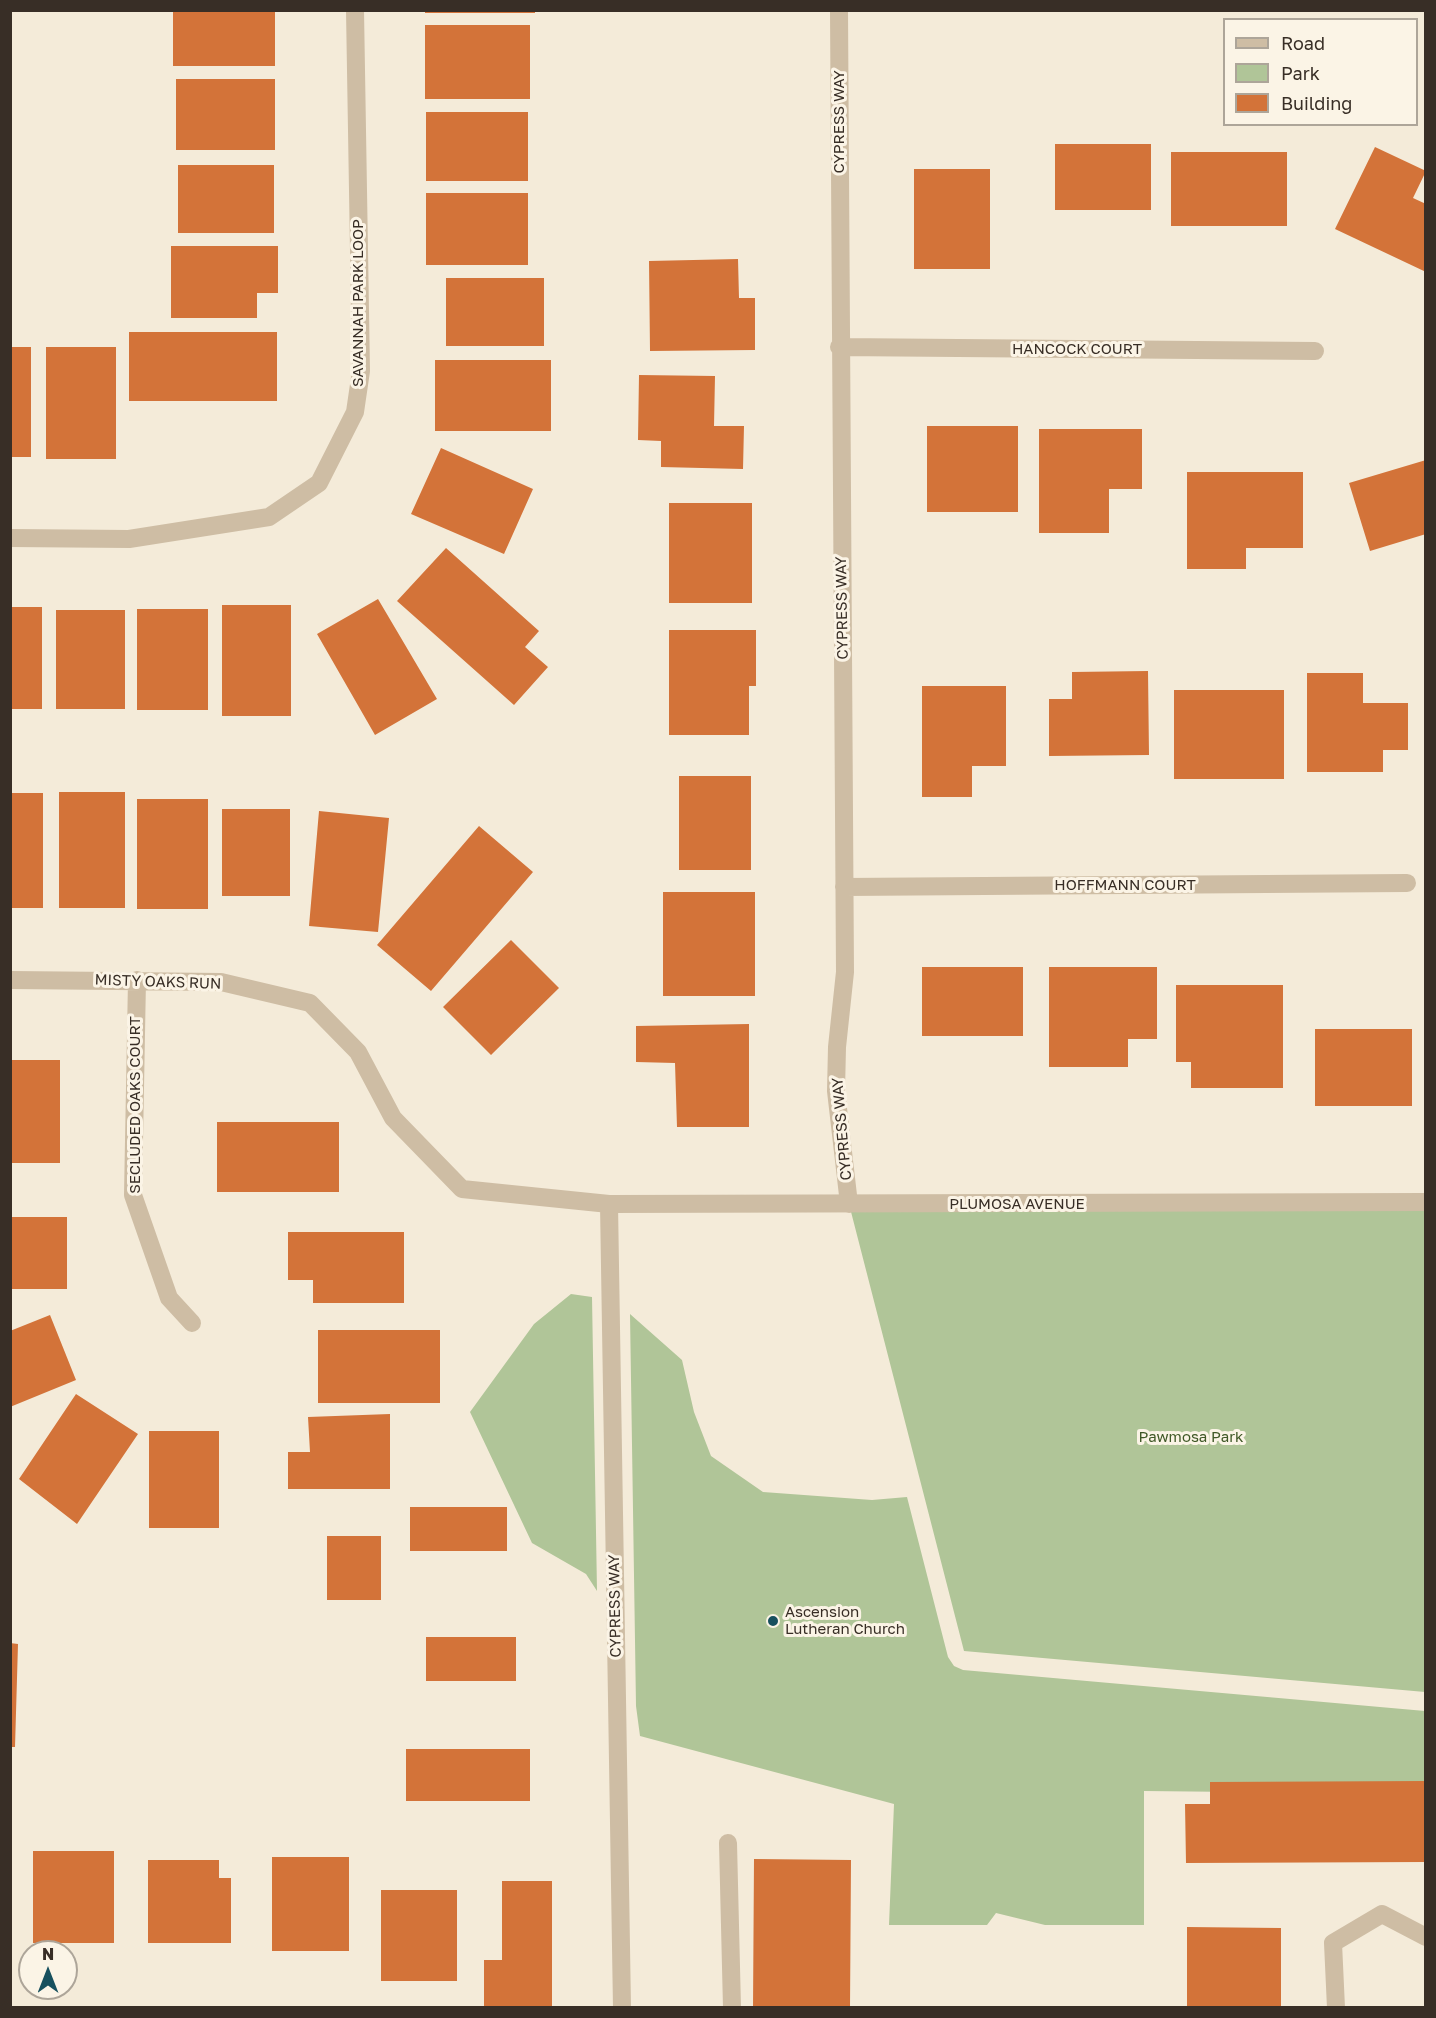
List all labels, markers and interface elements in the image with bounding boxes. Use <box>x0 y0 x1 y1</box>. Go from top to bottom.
legend <box>1223 18 1418 126</box>
text: Road <box>1281 32 1325 54</box>
text: Park <box>1281 62 1320 84</box>
street label: CYPRESS WAY <box>830 70 848 174</box>
text: Building <box>1281 92 1352 114</box>
street label: SAVANNAH PARK LOOP <box>349 219 367 387</box>
street label: HANCOCK COURT <box>1012 340 1142 358</box>
street label: CYPRESS WAY <box>832 556 852 660</box>
street label: HOFFMANN COURT <box>1054 876 1196 894</box>
street label: MISTY OAKS RUN <box>94 971 222 993</box>
street label: SECLUDED OAKS COURT <box>126 1016 144 1194</box>
street label: CYPRESS WAY <box>829 1077 855 1181</box>
street label: PLUMOSA AVENUE <box>949 1195 1085 1213</box>
park label: Pawmosa Park <box>1138 1428 1244 1446</box>
street label: CYPRESS WAY <box>605 1554 625 1658</box>
place label: Ascension Lutheran Church <box>785 1603 905 1638</box>
marker: Ascension Lutheran Church <box>766 1614 780 1628</box>
north arrow <box>18 1940 78 2000</box>
text: N <box>42 1944 54 1964</box>

